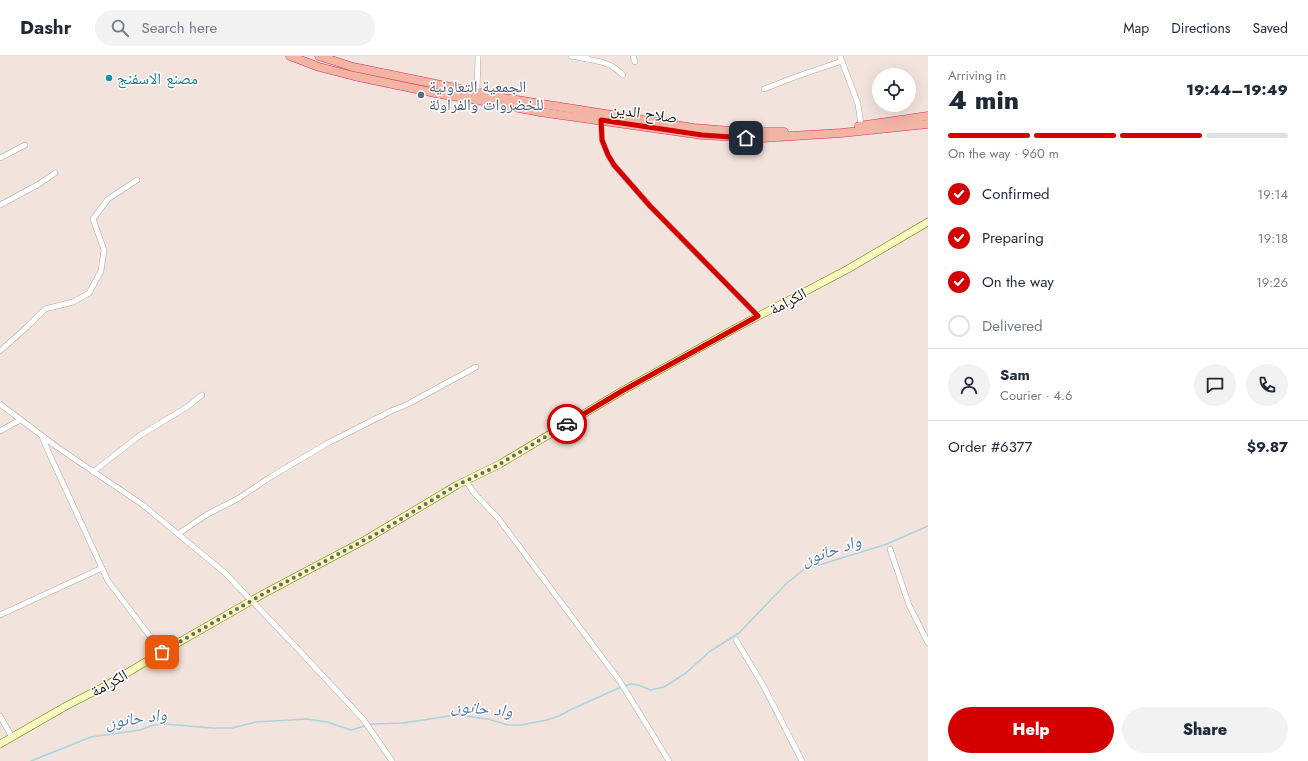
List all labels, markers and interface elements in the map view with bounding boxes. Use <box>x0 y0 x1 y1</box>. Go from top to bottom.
search box <box>95 10 375 46</box>
text: Dashr <box>20 14 71 41</box>
icon: search <box>109 17 131 39</box>
text: Search here <box>141 17 217 39</box>
text: Map <box>1123 18 1149 38</box>
text: Directions <box>1171 18 1231 38</box>
text: Saved <box>1253 18 1288 38</box>
text: Arriving in <box>948 66 1006 85</box>
place label: مصنع الاسفنج <box>117 67 198 90</box>
map controls <box>872 68 916 112</box>
button: locate <box>872 68 916 112</box>
marker: مصنع الاسفنج <box>104 73 114 83</box>
place label: الجمعية التعاونية للخضروات والفراولة <box>429 75 544 116</box>
text: 19:44–19:49 <box>1186 79 1288 101</box>
text: 4 min <box>948 81 1019 119</box>
marker: الجمعية التعاونية للخضروات والفراولة <box>416 90 426 100</box>
street label: صلاح الدين <box>609 97 679 129</box>
pin <box>729 121 763 155</box>
icon: home <box>735 127 757 149</box>
text: On the way · 960 m <box>948 144 1059 163</box>
icon: check <box>948 183 970 205</box>
text: Confirmed <box>982 183 1050 205</box>
text: 19:14 <box>1257 185 1288 204</box>
icon: check <box>948 227 970 249</box>
text: Preparing <box>982 227 1044 249</box>
text: 19:18 <box>1258 229 1288 248</box>
icon: check <box>948 271 970 293</box>
text: On the way <box>982 271 1054 293</box>
text: 19:26 <box>1256 273 1288 292</box>
street label: الكرامة <box>765 282 811 320</box>
text: Delivered <box>982 315 1043 337</box>
button: person <box>948 364 990 406</box>
text: Sam <box>1000 364 1030 386</box>
button: chat <box>1194 364 1236 406</box>
button: phone <box>1246 364 1288 406</box>
text: Courier · 4.6 <box>1000 386 1073 405</box>
courier <box>547 404 587 444</box>
icon: car <box>556 413 578 435</box>
text: Order #6377 <box>948 436 1032 458</box>
text: $9.87 <box>1247 436 1288 458</box>
water label: واد حانون <box>798 529 864 571</box>
pin <box>145 635 179 669</box>
icon: bag <box>151 641 173 663</box>
street label: الكرامة <box>86 663 132 703</box>
water label: واد حانون <box>450 693 514 723</box>
water label: واد حانون <box>104 702 168 734</box>
button: Help <box>948 707 1114 753</box>
button: Share <box>1122 707 1288 753</box>

